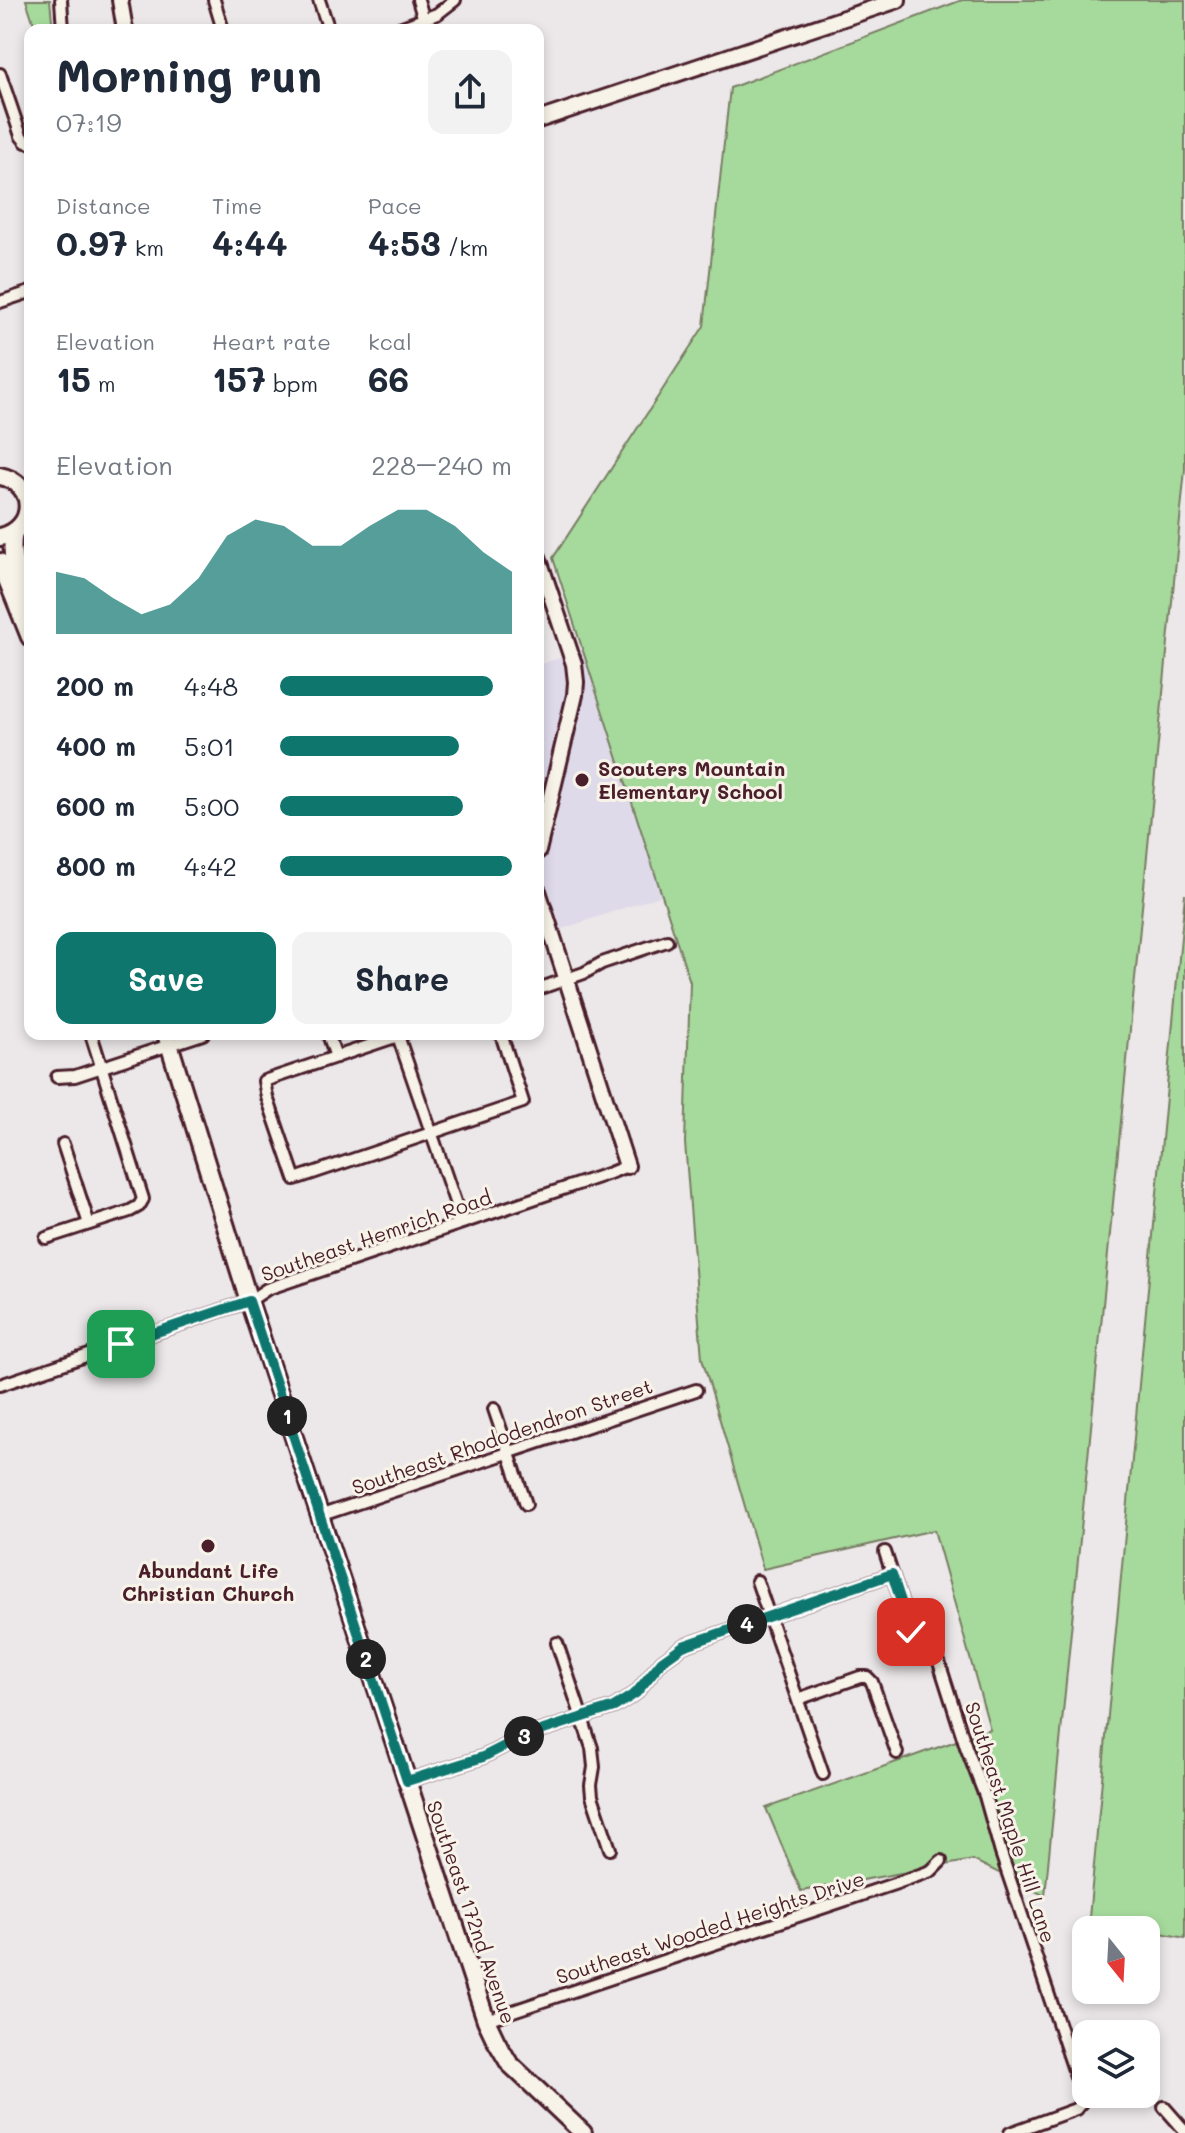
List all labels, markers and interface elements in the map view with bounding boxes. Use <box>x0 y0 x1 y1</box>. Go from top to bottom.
text: Morning run <box>56 46 322 103</box>
button: share <box>428 50 512 134</box>
text: 07:19 <box>56 105 122 139</box>
text: Distance <box>56 191 151 220</box>
text: Time <box>212 191 262 220</box>
text: Pace <box>368 191 422 220</box>
text: 0.97 <box>56 220 128 265</box>
text: 4:44 <box>212 220 287 265</box>
text: 4:53 <box>368 220 441 265</box>
text: km <box>128 233 164 262</box>
text: /km <box>441 233 488 262</box>
text: Elevation <box>56 327 155 356</box>
text: Heart rate <box>212 327 331 356</box>
text: kcal <box>368 327 412 356</box>
text: 15 <box>56 356 91 401</box>
text: 157 <box>212 356 266 401</box>
text: 66 <box>368 356 409 401</box>
text: m <box>91 369 116 398</box>
text: bpm <box>266 369 318 398</box>
text: Elevation <box>56 448 173 482</box>
text: 228–240 m <box>371 448 512 482</box>
text: 200 m <box>56 669 134 703</box>
text: 4:48 <box>184 669 238 703</box>
text: 400 m <box>56 729 136 763</box>
text: 5:01 <box>184 729 235 763</box>
place label: Scouters Mountain Elementary School <box>598 755 785 804</box>
marker: Scouters Mountain Elementary School <box>573 771 591 789</box>
text: 600 m <box>56 789 135 823</box>
text: 5:00 <box>184 789 239 823</box>
text: 800 m <box>56 849 136 883</box>
text: 4:42 <box>184 849 237 883</box>
button: Save <box>56 932 276 1024</box>
button: Share <box>292 932 512 1024</box>
street label: Southeast Hemrich Road <box>257 1183 495 1287</box>
pin <box>87 1310 155 1378</box>
icon: arrive <box>99 1322 143 1366</box>
street label: Southeast Rhododendron Street <box>348 1372 656 1500</box>
pin: 1 <box>267 1396 307 1436</box>
text: 1 <box>282 1401 292 1430</box>
marker: Abundant Life Christian Church <box>199 1537 217 1555</box>
place label: Abundant Life Christian Church <box>122 1557 294 1606</box>
pin <box>877 1598 945 1666</box>
pin: 4 <box>727 1604 767 1644</box>
text: 4 <box>740 1609 754 1638</box>
icon: check <box>889 1610 933 1654</box>
pin: 2 <box>346 1639 386 1679</box>
text: 2 <box>360 1644 372 1673</box>
street label: Southeast Maple Hill Lane <box>960 1698 1062 1946</box>
pin: 3 <box>504 1716 544 1756</box>
text: 3 <box>517 1721 531 1750</box>
street label: Southeast 172nd Avenue <box>422 1797 522 2027</box>
street label: Southeast Wooded Heights Drive <box>553 1865 867 1989</box>
north arrow <box>1072 1916 1160 2004</box>
map controls <box>1072 1916 1160 2108</box>
button: layers <box>1072 2020 1160 2108</box>

